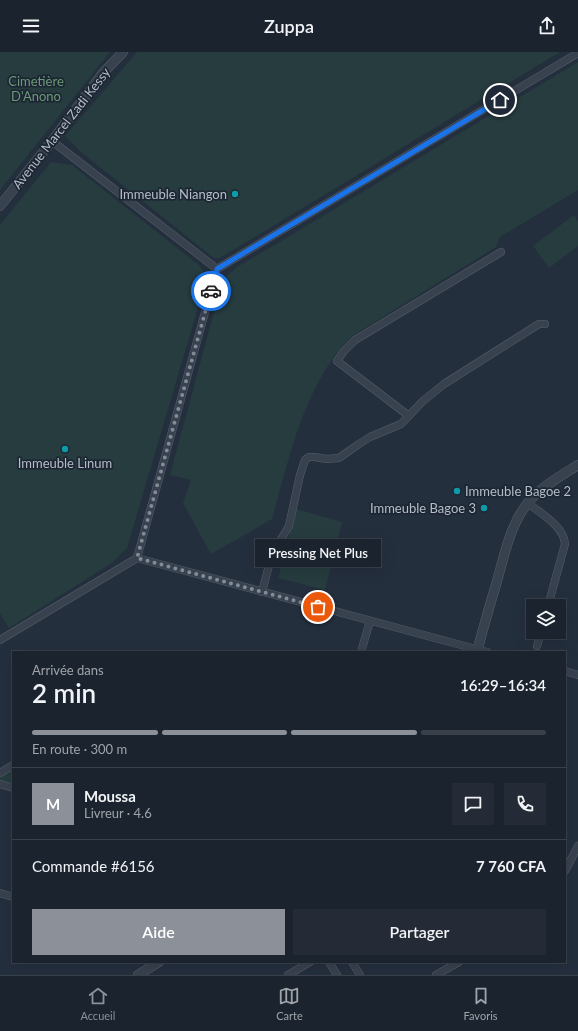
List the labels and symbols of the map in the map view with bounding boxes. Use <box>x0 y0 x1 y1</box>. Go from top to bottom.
street label: Avenue Marcel Zadi Kessy <box>9 64 113 192</box>
park label: Cimetière D'Anono <box>8 73 64 104</box>
pin <box>483 83 517 117</box>
place label: Immeuble Niangon <box>119 186 227 202</box>
marker: Immeuble Niangon <box>230 189 240 199</box>
courier <box>191 271 231 311</box>
marker: Immeuble Linum <box>60 444 70 454</box>
place label: Immeuble Linum <box>18 455 112 471</box>
place label: Immeuble Bagoe 2 <box>465 483 571 499</box>
marker: Immeuble Bagoe 2 <box>452 486 462 496</box>
place label: Immeuble Bagoe 3 <box>370 500 476 516</box>
marker: Immeuble Bagoe 3 <box>479 503 489 513</box>
callout: Pressing Net Plus <box>255 539 381 567</box>
pin <box>301 590 335 624</box>

